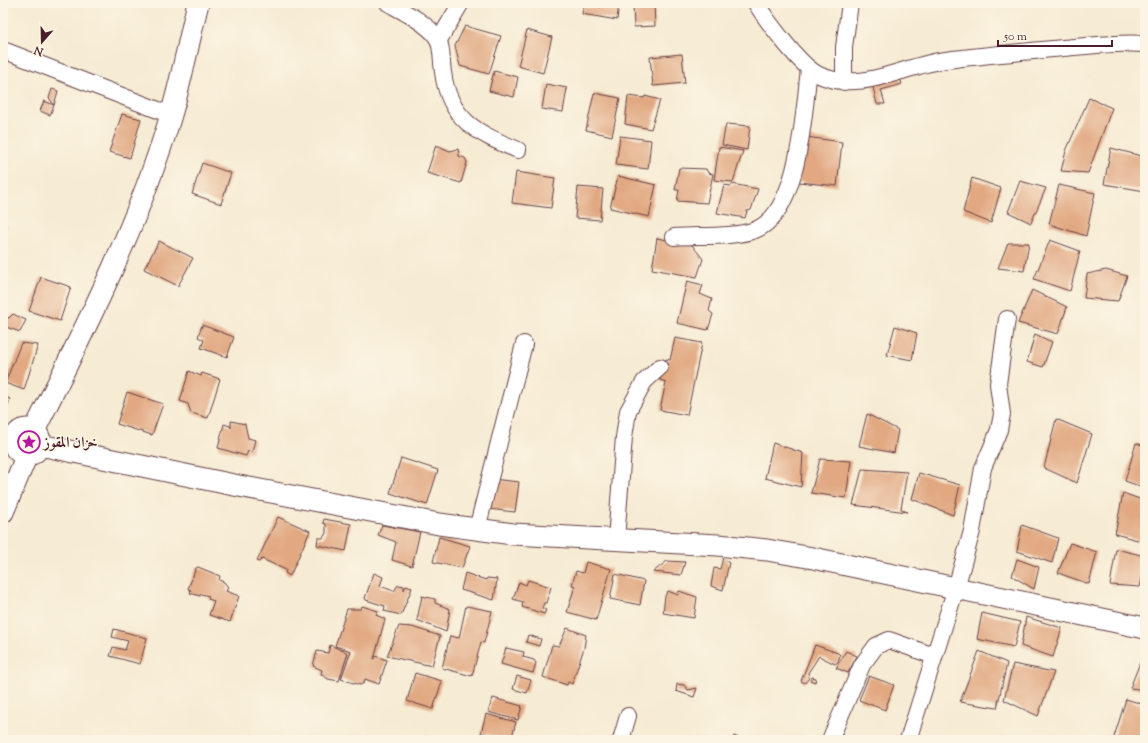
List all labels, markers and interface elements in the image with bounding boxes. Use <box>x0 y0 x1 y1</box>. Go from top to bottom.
north arrow <box>22 22 62 62</box>
scale bar <box>998 22 1112 48</box>
text: 50 m <box>1003 28 1027 46</box>
text: N <box>32 41 47 60</box>
place icon: خزان المقوز <box>16 429 42 455</box>
place label: خزان المقوز <box>42 433 98 454</box>

